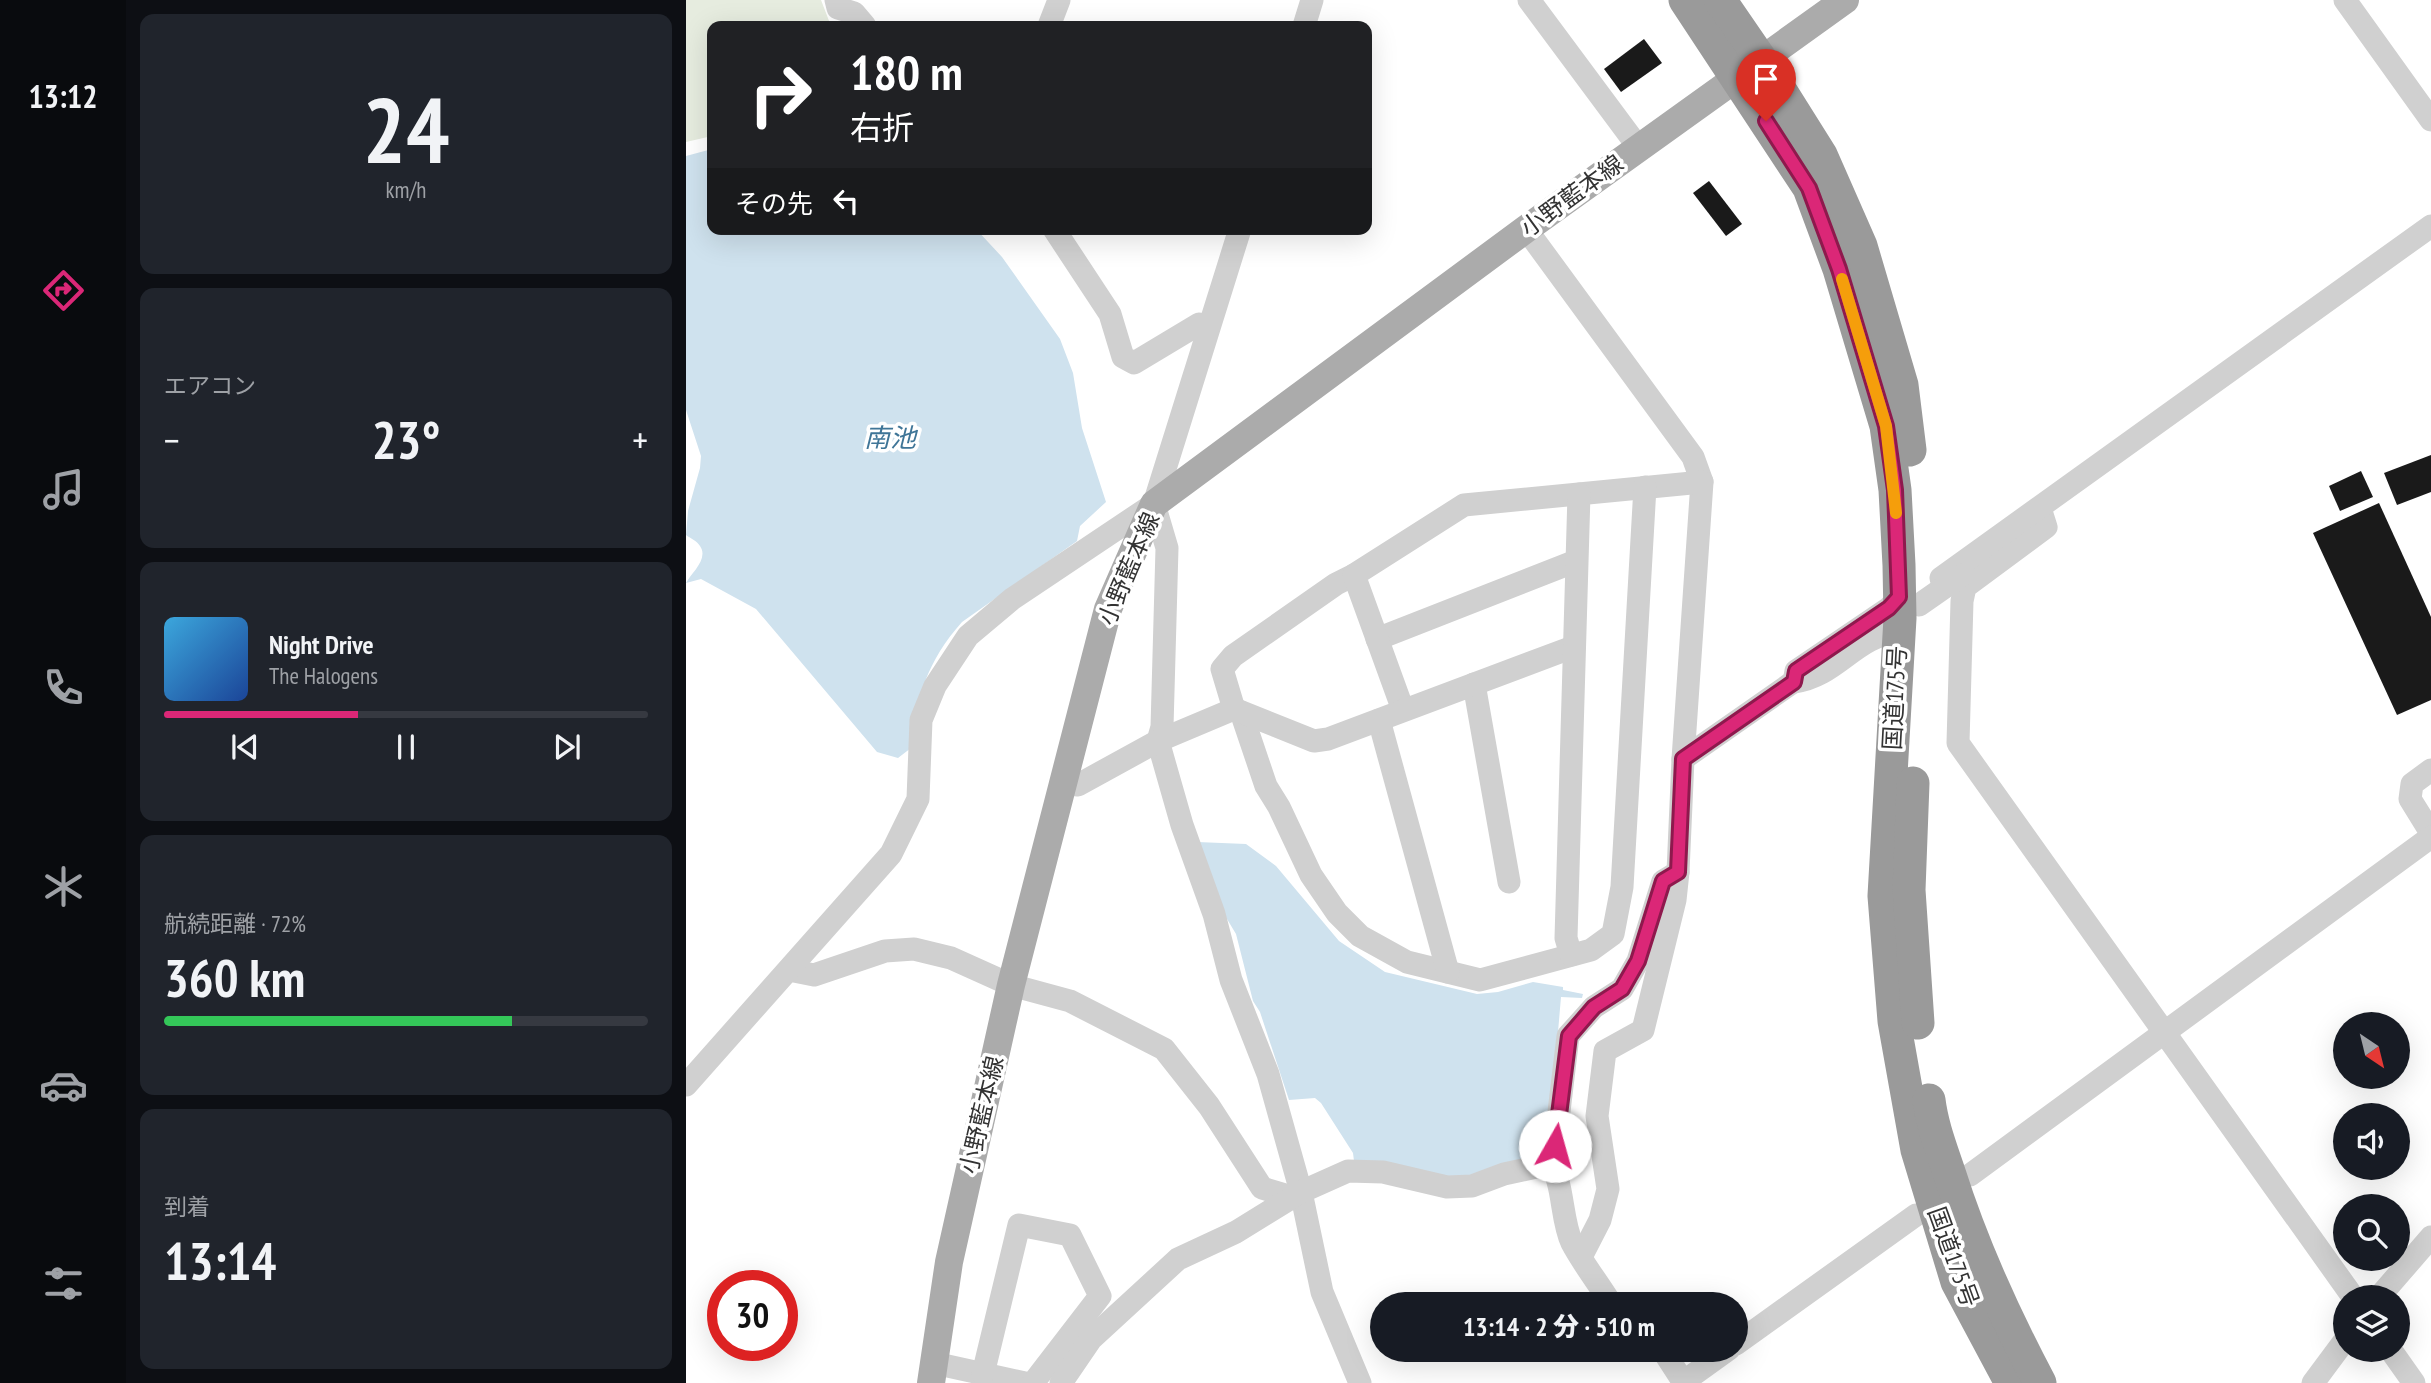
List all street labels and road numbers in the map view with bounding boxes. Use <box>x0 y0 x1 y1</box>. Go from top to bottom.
street label: 小野藍本線 <box>1514 148 1629 243</box>
street label: 小野藍本線 <box>1091 508 1166 630</box>
street label: 国道175号 <box>1876 645 1913 751</box>
street label: 小野藍本線 <box>953 1053 1010 1177</box>
street label: 国道175号 <box>1921 1202 1986 1311</box>

